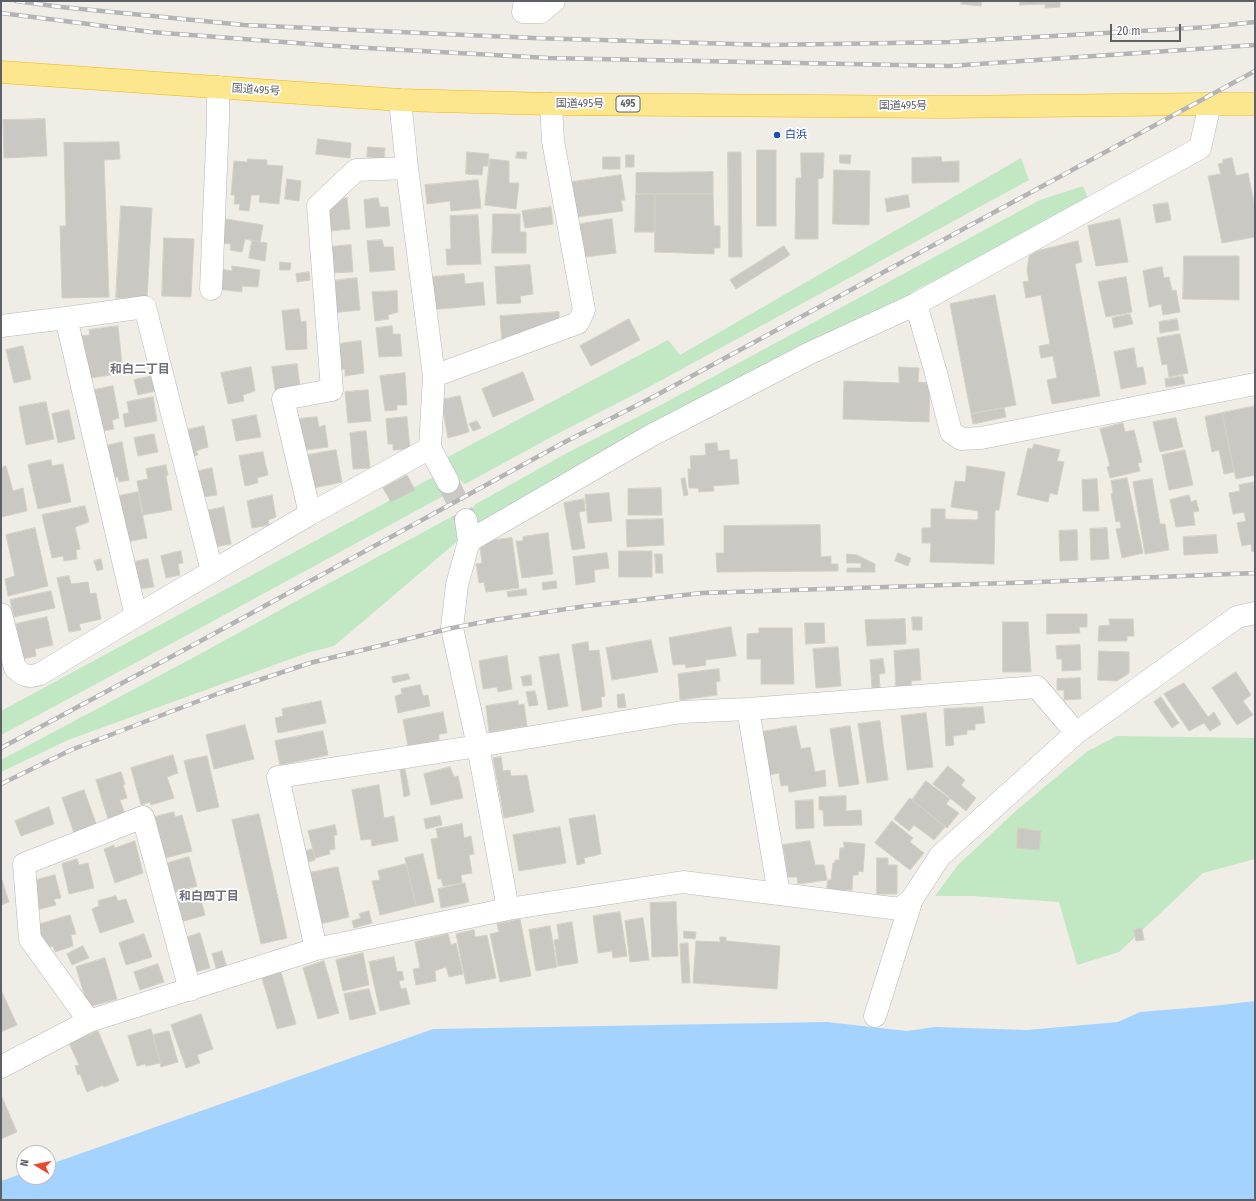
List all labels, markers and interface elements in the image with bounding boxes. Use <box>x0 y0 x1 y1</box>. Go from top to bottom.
scale bar <box>1112 16 1183 42</box>
text: 20 m <box>1117 24 1141 38</box>
street label: 国道495号 <box>231 82 281 98</box>
road number: 495 <box>616 96 640 112</box>
street label: 国道495号 <box>556 97 604 111</box>
street label: 国道495号 <box>879 99 927 113</box>
place label: 白浜 <box>785 128 807 142</box>
marker: 白浜 <box>772 130 782 140</box>
district label: 和白二丁目 <box>110 363 170 377</box>
district label: 和白四丁目 <box>179 890 239 904</box>
north arrow <box>16 1145 56 1185</box>
text: N <box>18 1159 32 1167</box>

